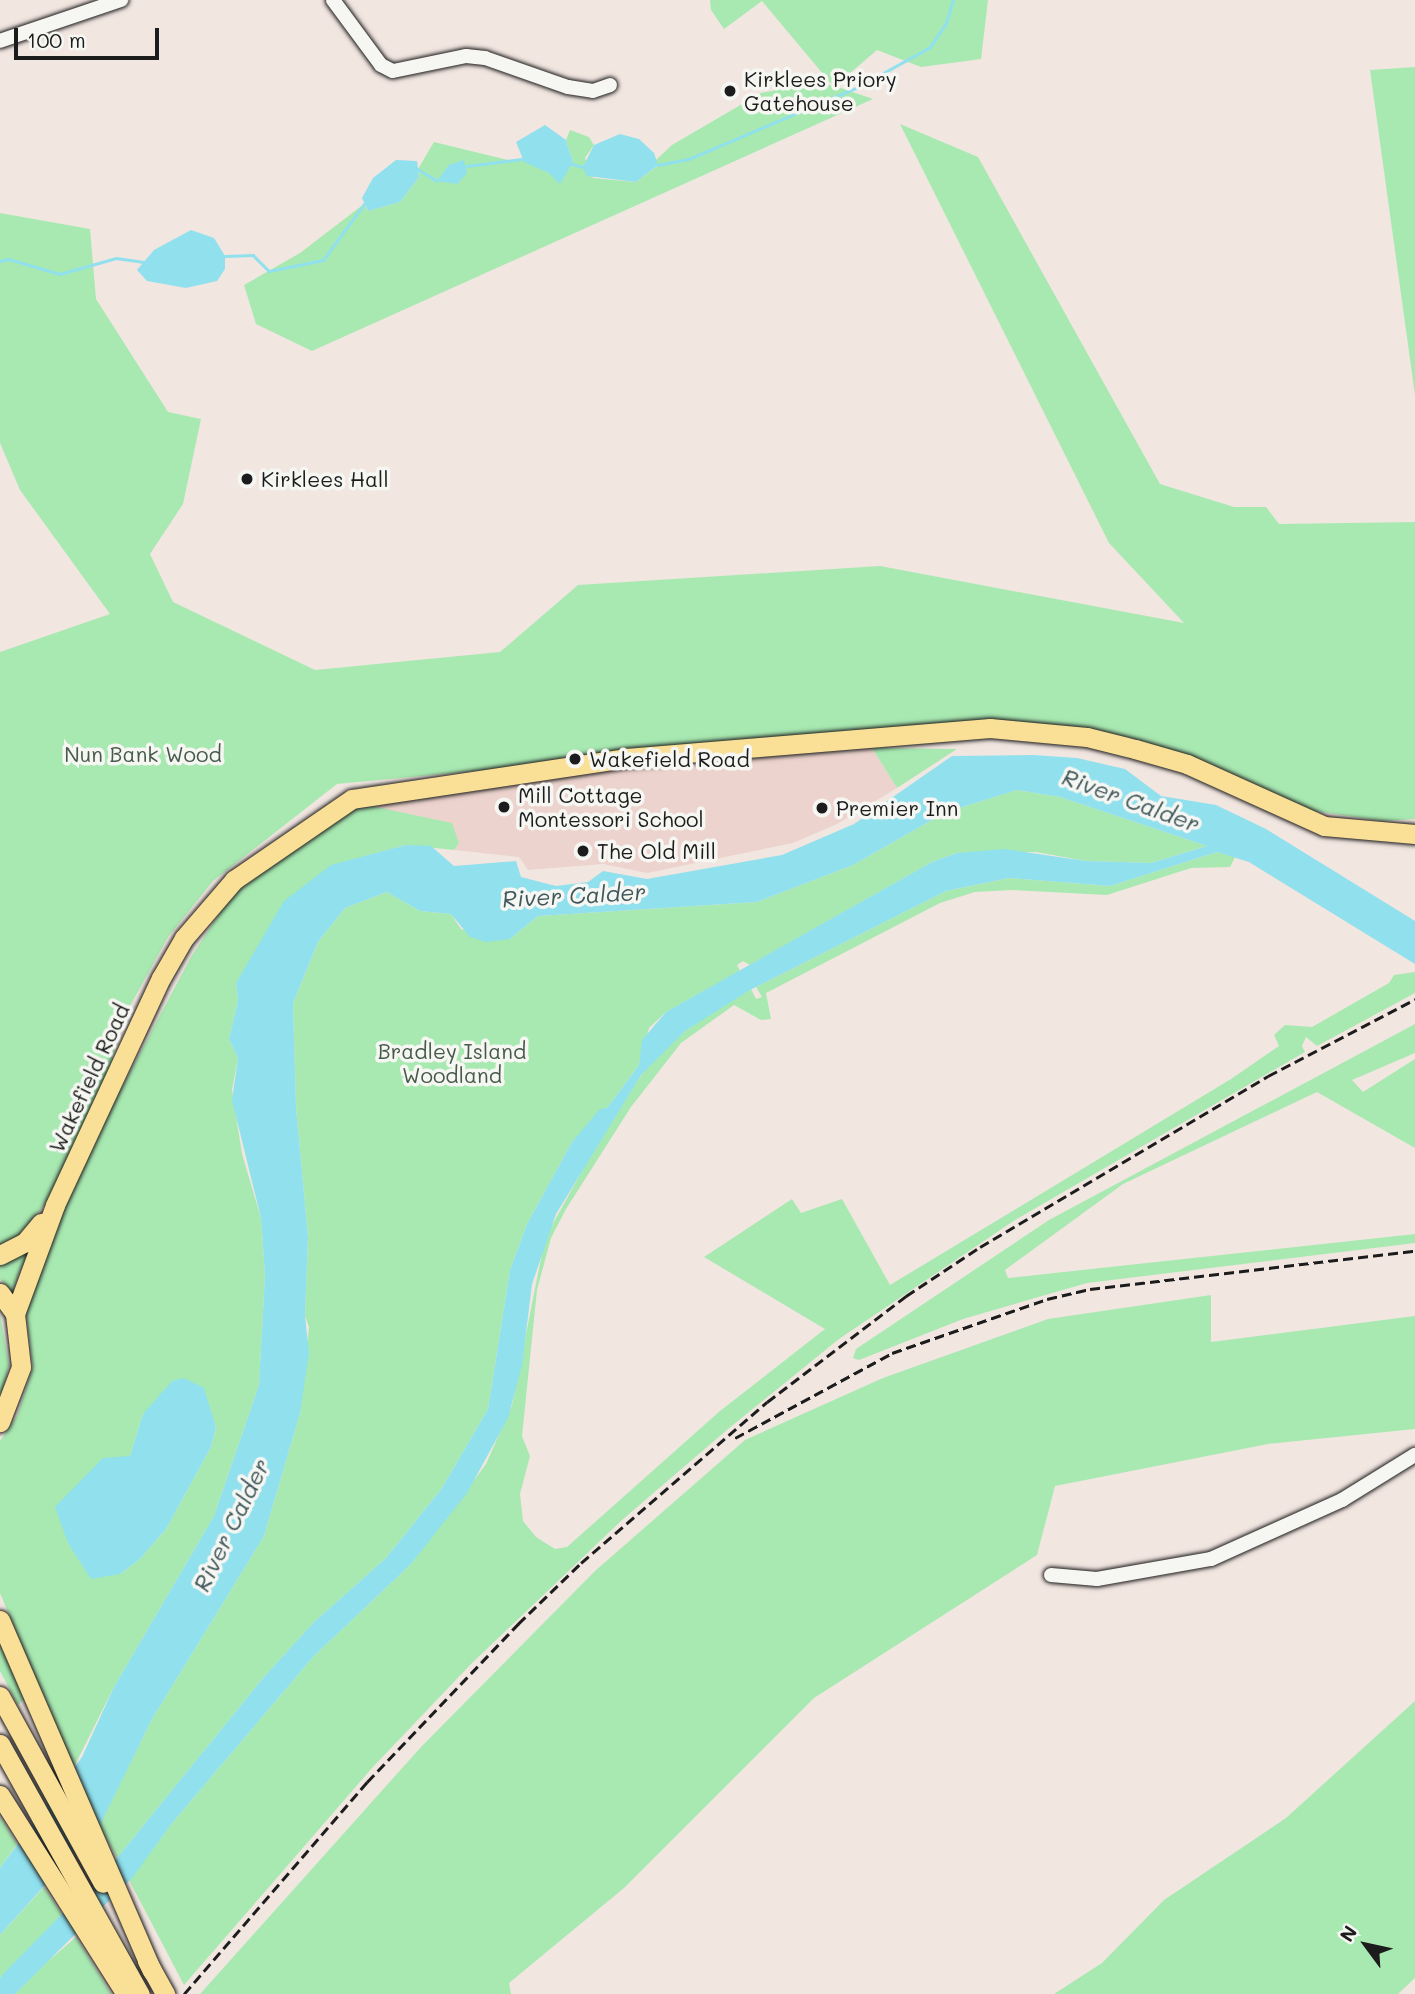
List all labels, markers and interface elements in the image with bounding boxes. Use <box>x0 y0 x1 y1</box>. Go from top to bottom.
scale bar <box>18 14 163 58</box>
text: 100 m <box>27 26 86 53</box>
place label: Kirklees Priory Gatehouse <box>744 66 897 116</box>
marker: Kirklees Priory Gatehouse <box>722 83 738 99</box>
place label: Kirklees Hall <box>261 466 389 492</box>
marker: Kirklees Hall <box>239 471 255 487</box>
park label: Nun Bank Wood <box>64 741 222 767</box>
place label: Wakefield Road <box>589 746 750 772</box>
marker: Wakefield Road <box>567 751 583 767</box>
water label: River Calder <box>1059 762 1203 838</box>
place label: Mill Cottage Montessori School <box>518 782 704 832</box>
place label: Premier Inn <box>836 795 958 821</box>
marker: Mill Cottage Montessori School <box>496 799 512 815</box>
marker: Premier Inn <box>814 800 830 816</box>
place label: The Old Mill <box>597 838 716 864</box>
marker: The Old Mill <box>575 843 591 859</box>
water label: River Calder <box>501 877 647 913</box>
street label: Wakefield Road <box>44 1000 134 1156</box>
park label: Bradley Island Woodland <box>378 1038 526 1088</box>
water label: River Calder <box>187 1454 275 1596</box>
north arrow <box>1331 1910 1401 1980</box>
text: N <box>1334 1920 1362 1946</box>

